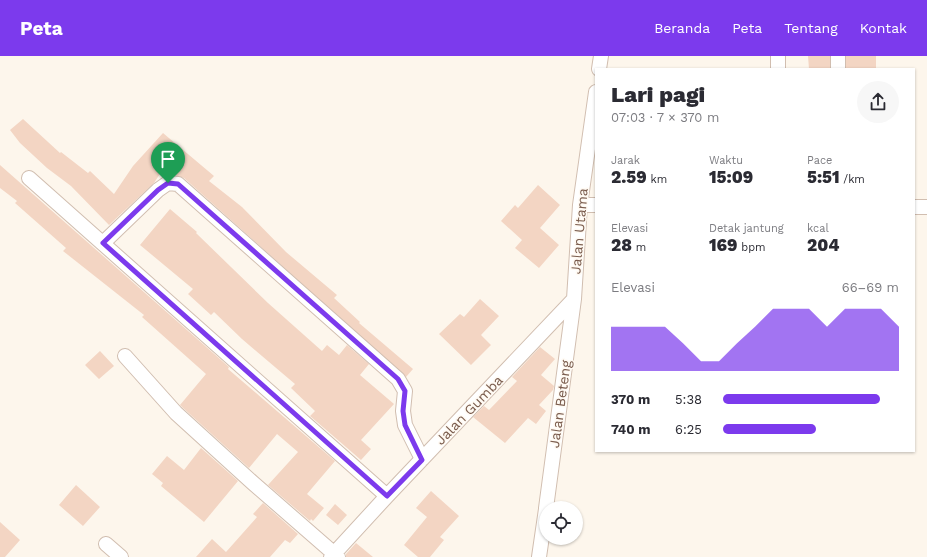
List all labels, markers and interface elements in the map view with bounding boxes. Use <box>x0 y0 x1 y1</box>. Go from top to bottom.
text: Peta <box>20 17 63 40</box>
text: Beranda <box>654 20 710 36</box>
text: Peta <box>732 20 762 36</box>
text: Tentang <box>784 20 838 36</box>
text: Kontak <box>860 20 907 36</box>
button: share <box>857 81 899 123</box>
text: Lari pagi <box>611 82 705 107</box>
text: 07:03 · 7 × 370 m <box>611 110 719 125</box>
pin <box>151 142 185 183</box>
icon: arrive <box>157 148 179 170</box>
text: Jarak <box>611 154 640 167</box>
text: Waktu <box>709 154 743 167</box>
text: Pace <box>807 154 832 167</box>
text: 2.59 <box>611 167 647 187</box>
text: 15:09 <box>709 167 753 187</box>
text: 5:51 <box>807 167 840 187</box>
text: km <box>647 173 667 186</box>
text: /km <box>840 173 865 186</box>
street label: Jalan Utama <box>567 187 591 275</box>
text: Elevasi <box>611 222 648 235</box>
text: Detak jantung <box>709 222 784 235</box>
text: kcal <box>807 222 829 235</box>
text: 28 <box>611 235 632 255</box>
text: 169 <box>709 235 738 255</box>
text: 204 <box>807 235 840 255</box>
text: m <box>632 241 646 254</box>
text: bpm <box>738 241 766 254</box>
text: Elevasi <box>611 280 655 295</box>
text: 66–69 m <box>842 280 899 295</box>
street label: Jalan Beteng <box>546 359 574 449</box>
street label: Jalan Gumba <box>432 372 506 448</box>
text: 370 m <box>611 392 650 407</box>
text: 5:38 <box>675 392 702 407</box>
text: 740 m <box>611 422 651 437</box>
text: 6:25 <box>675 422 702 437</box>
map controls <box>539 501 583 545</box>
button: locate <box>539 501 583 545</box>

